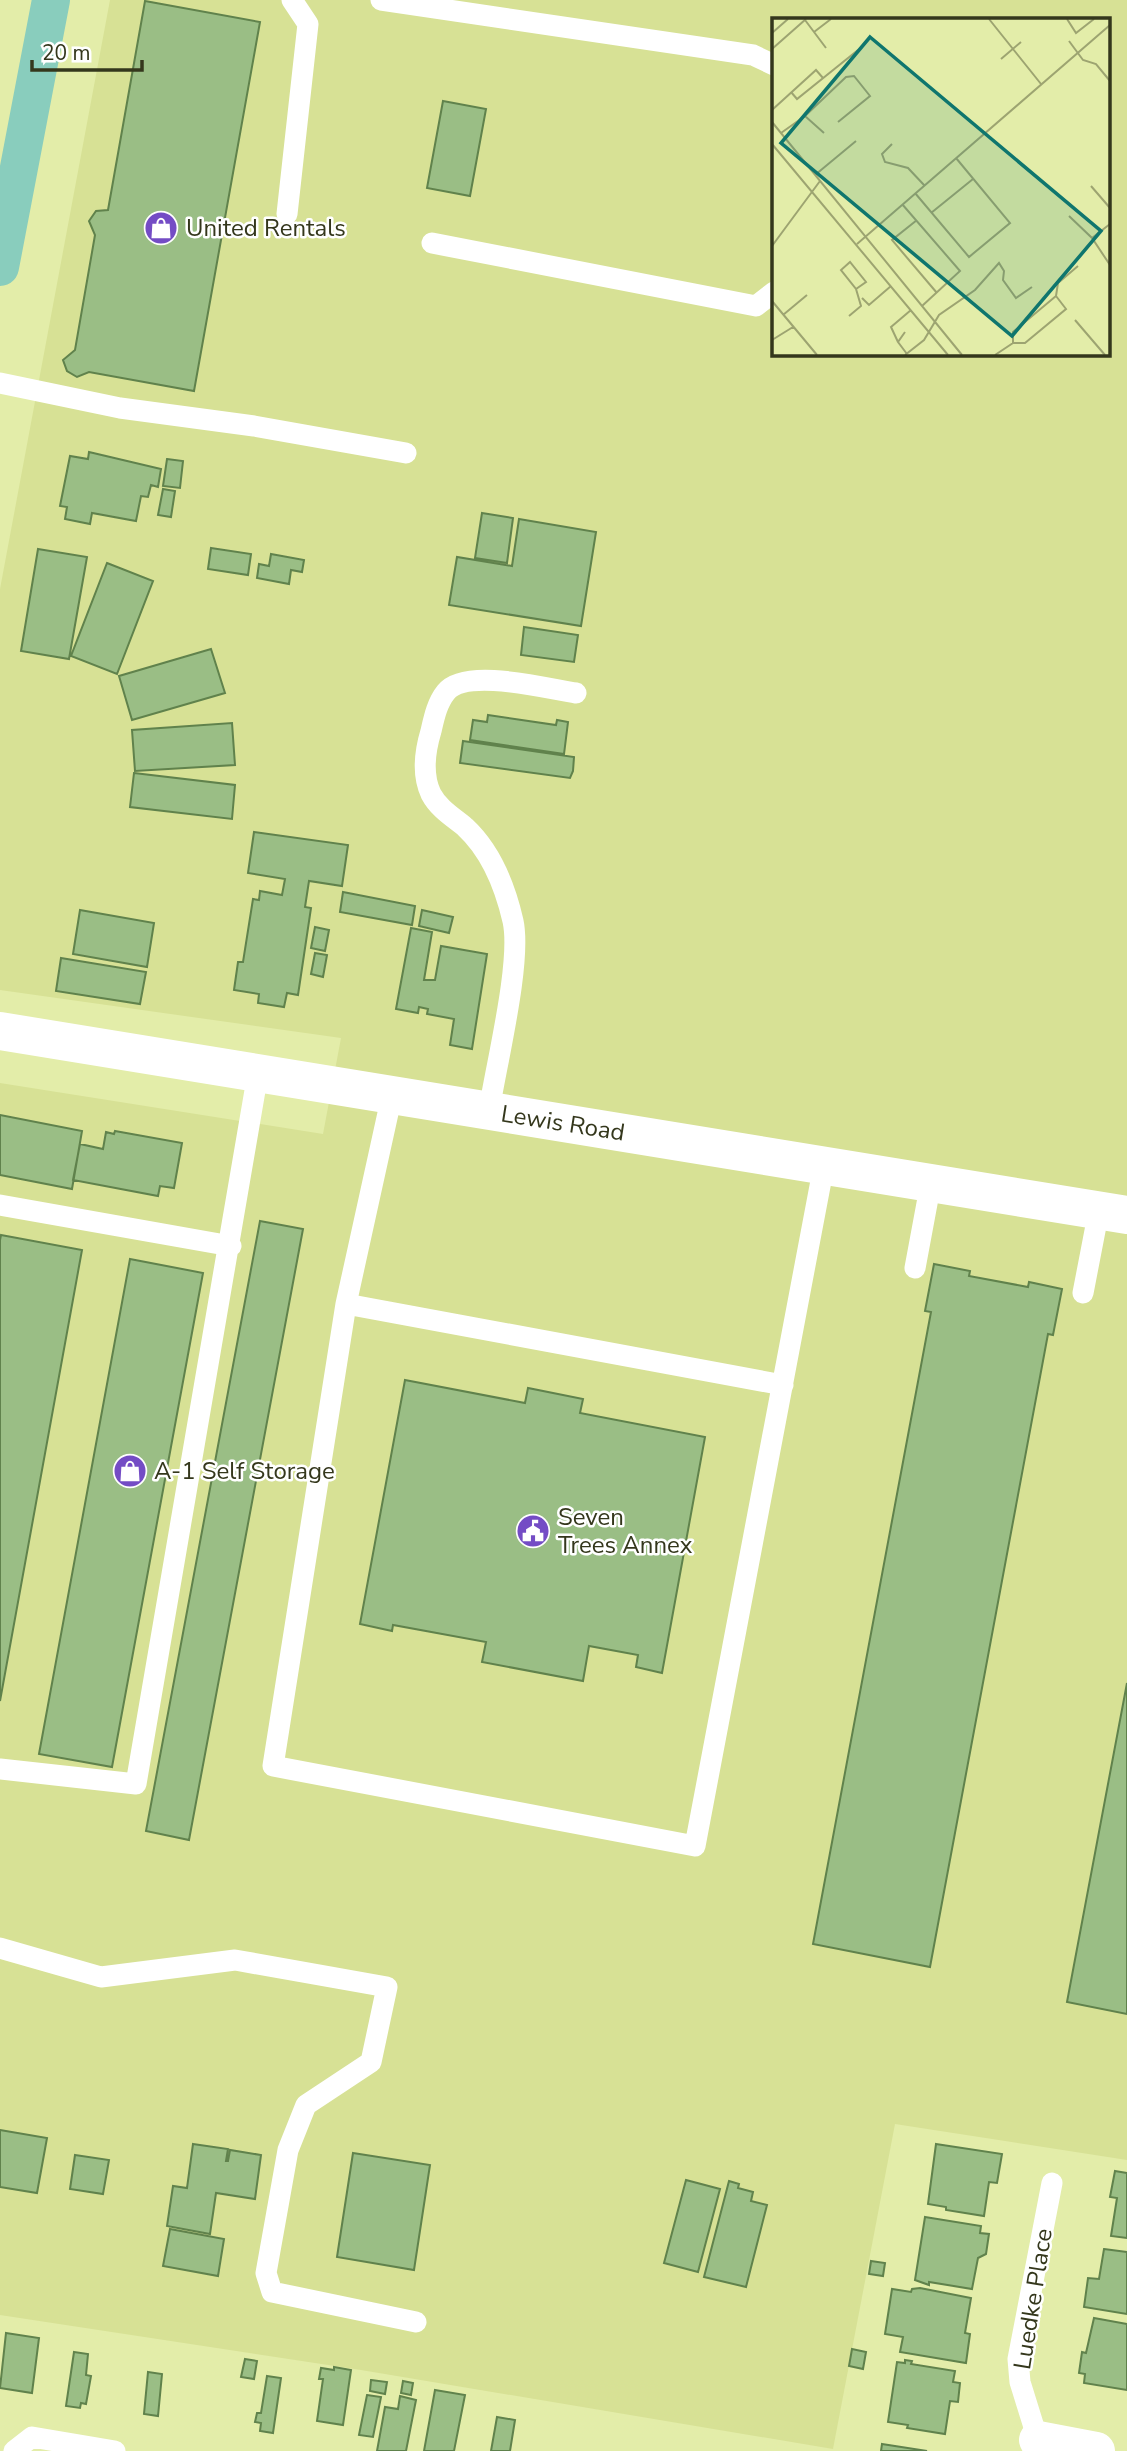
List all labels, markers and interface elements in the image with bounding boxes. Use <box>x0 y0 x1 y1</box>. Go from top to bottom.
inset map <box>772 18 1110 355</box>
scale bar <box>32 28 142 72</box>
text: 20 m <box>42 39 91 67</box>
shop icon: United Rentals <box>142 209 180 247</box>
place label: United Rentals <box>186 212 346 244</box>
street label: Lewis Road <box>499 1097 627 1149</box>
shop icon: A-1 Self Storage <box>111 1452 149 1490</box>
place label: A-1 Self Storage <box>154 1455 335 1487</box>
place label: Seven Trees Annex <box>558 1501 693 1561</box>
public building icon: Seven Trees Annex <box>514 1512 552 1550</box>
street label: Luedke Place <box>1006 2226 1060 2372</box>

